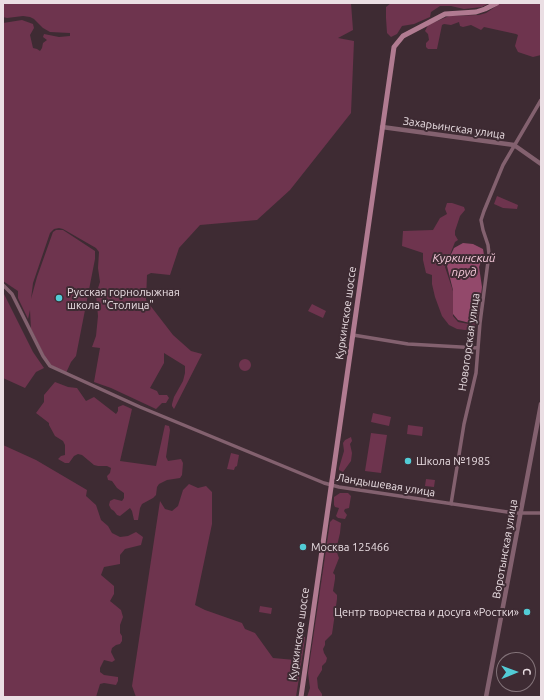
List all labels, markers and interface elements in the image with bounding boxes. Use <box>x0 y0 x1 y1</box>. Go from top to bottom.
street label: Захарьинская улица <box>402 114 506 142</box>
water label: Куркинский пруд <box>432 251 496 279</box>
street label: Куркинское шоссе <box>333 266 359 360</box>
place label: Русская горнолыжная школа "Столица" <box>67 285 180 311</box>
street label: Новогорская улица <box>456 292 482 392</box>
marker: Русская горнолыжная школа "Столица" <box>54 293 64 303</box>
place label: Школа №1985 <box>416 454 490 468</box>
marker: Школа №1985 <box>403 456 413 466</box>
street label: Ландышевая улица <box>336 471 436 499</box>
street label: Воротынская улица <box>490 498 520 600</box>
place label: Москва 125466 <box>311 540 389 554</box>
marker: Москва 125466 <box>298 542 308 552</box>
street label: Куркинское шоссе <box>286 587 312 681</box>
place label: Центр творчества и досуга «Ростки» <box>334 605 519 619</box>
marker: Центр творчества и досуга «Ростки» <box>522 607 532 617</box>
north arrow <box>496 652 536 692</box>
text: С <box>521 668 533 675</box>

